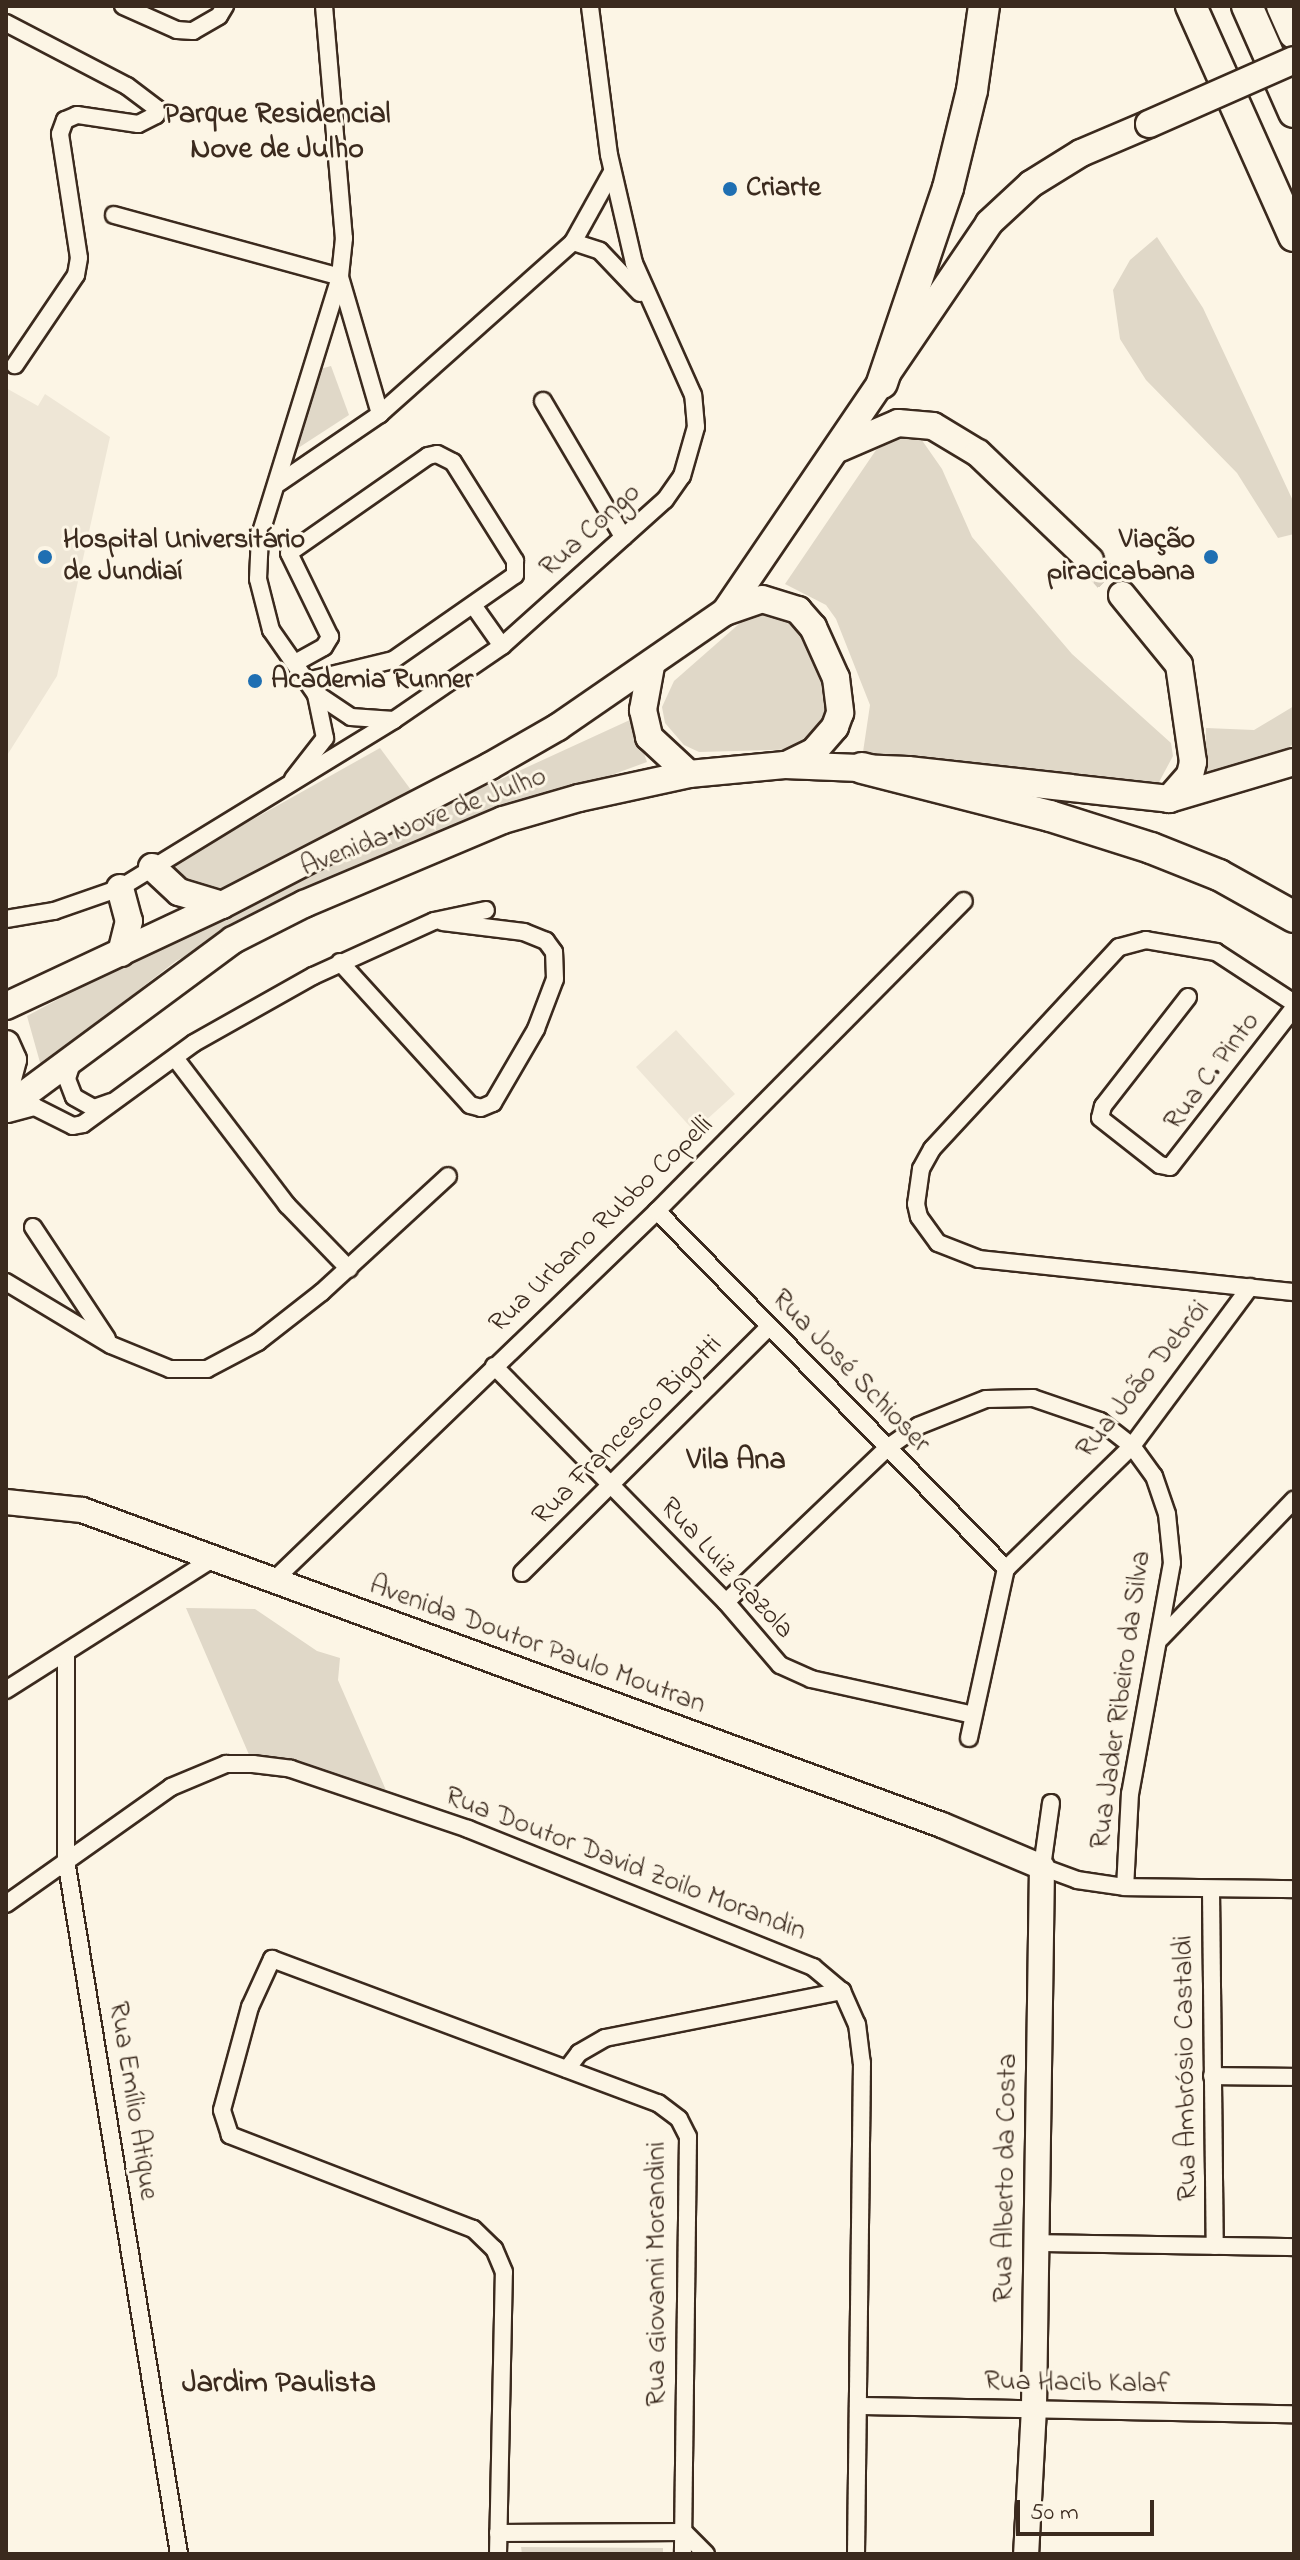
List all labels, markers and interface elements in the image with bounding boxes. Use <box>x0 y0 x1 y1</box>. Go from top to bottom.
district label: Parque Residencial Nove de Julho <box>163 97 391 168</box>
place label: Criarte <box>746 172 821 206</box>
marker: Criarte <box>721 180 739 198</box>
street label: Rua Congo <box>534 477 648 585</box>
place label: Hospital Universitário de Jundiaí <box>63 524 305 590</box>
place label: Viação piracicabana <box>1047 524 1195 590</box>
marker: Hospital Universitário de Jundiaí <box>34 546 56 568</box>
marker: Viação piracicabana <box>1202 548 1220 566</box>
place label: Academia Runner <box>271 664 473 698</box>
marker: Academia Runner <box>246 672 264 690</box>
street label: Avenida Nove de Julho <box>297 761 551 885</box>
street label: Rua C. Pinto <box>1158 1006 1268 1138</box>
street label: Rua Urbano Rubbo Copelli <box>483 1109 721 1341</box>
street label: Rua José Schioser <box>763 1283 937 1461</box>
street label: Rua João Debrói <box>1070 1294 1218 1466</box>
street label: Rua Francesco Bigotti <box>526 1329 730 1533</box>
district label: Vila Ana <box>686 1443 786 1479</box>
street label: Rua Luiz Gazola <box>652 1491 800 1647</box>
street label: Rua Jader Ribeiro da Silva <box>1084 1549 1160 1851</box>
street label: Avenida Doutor Paulo Moutran <box>364 1569 710 1723</box>
street label: Rua Doutor David Zoilo Morandin <box>440 1781 810 1949</box>
street label: Rua Ambrósio Castaldi <box>1168 1935 1206 2201</box>
street label: Rua Emílio Atique <box>100 1999 164 2203</box>
street label: Rua Alberto da Costa <box>988 2053 1026 2303</box>
street label: Rua Giovanni Morandini <box>641 2141 675 2407</box>
district label: Jardim Paulista <box>182 2366 376 2402</box>
street label: Rua Hacib Kalaf <box>984 2366 1170 2402</box>
scale bar <box>1020 2484 1158 2534</box>
text: 50 m <box>1030 2496 1079 2531</box>

